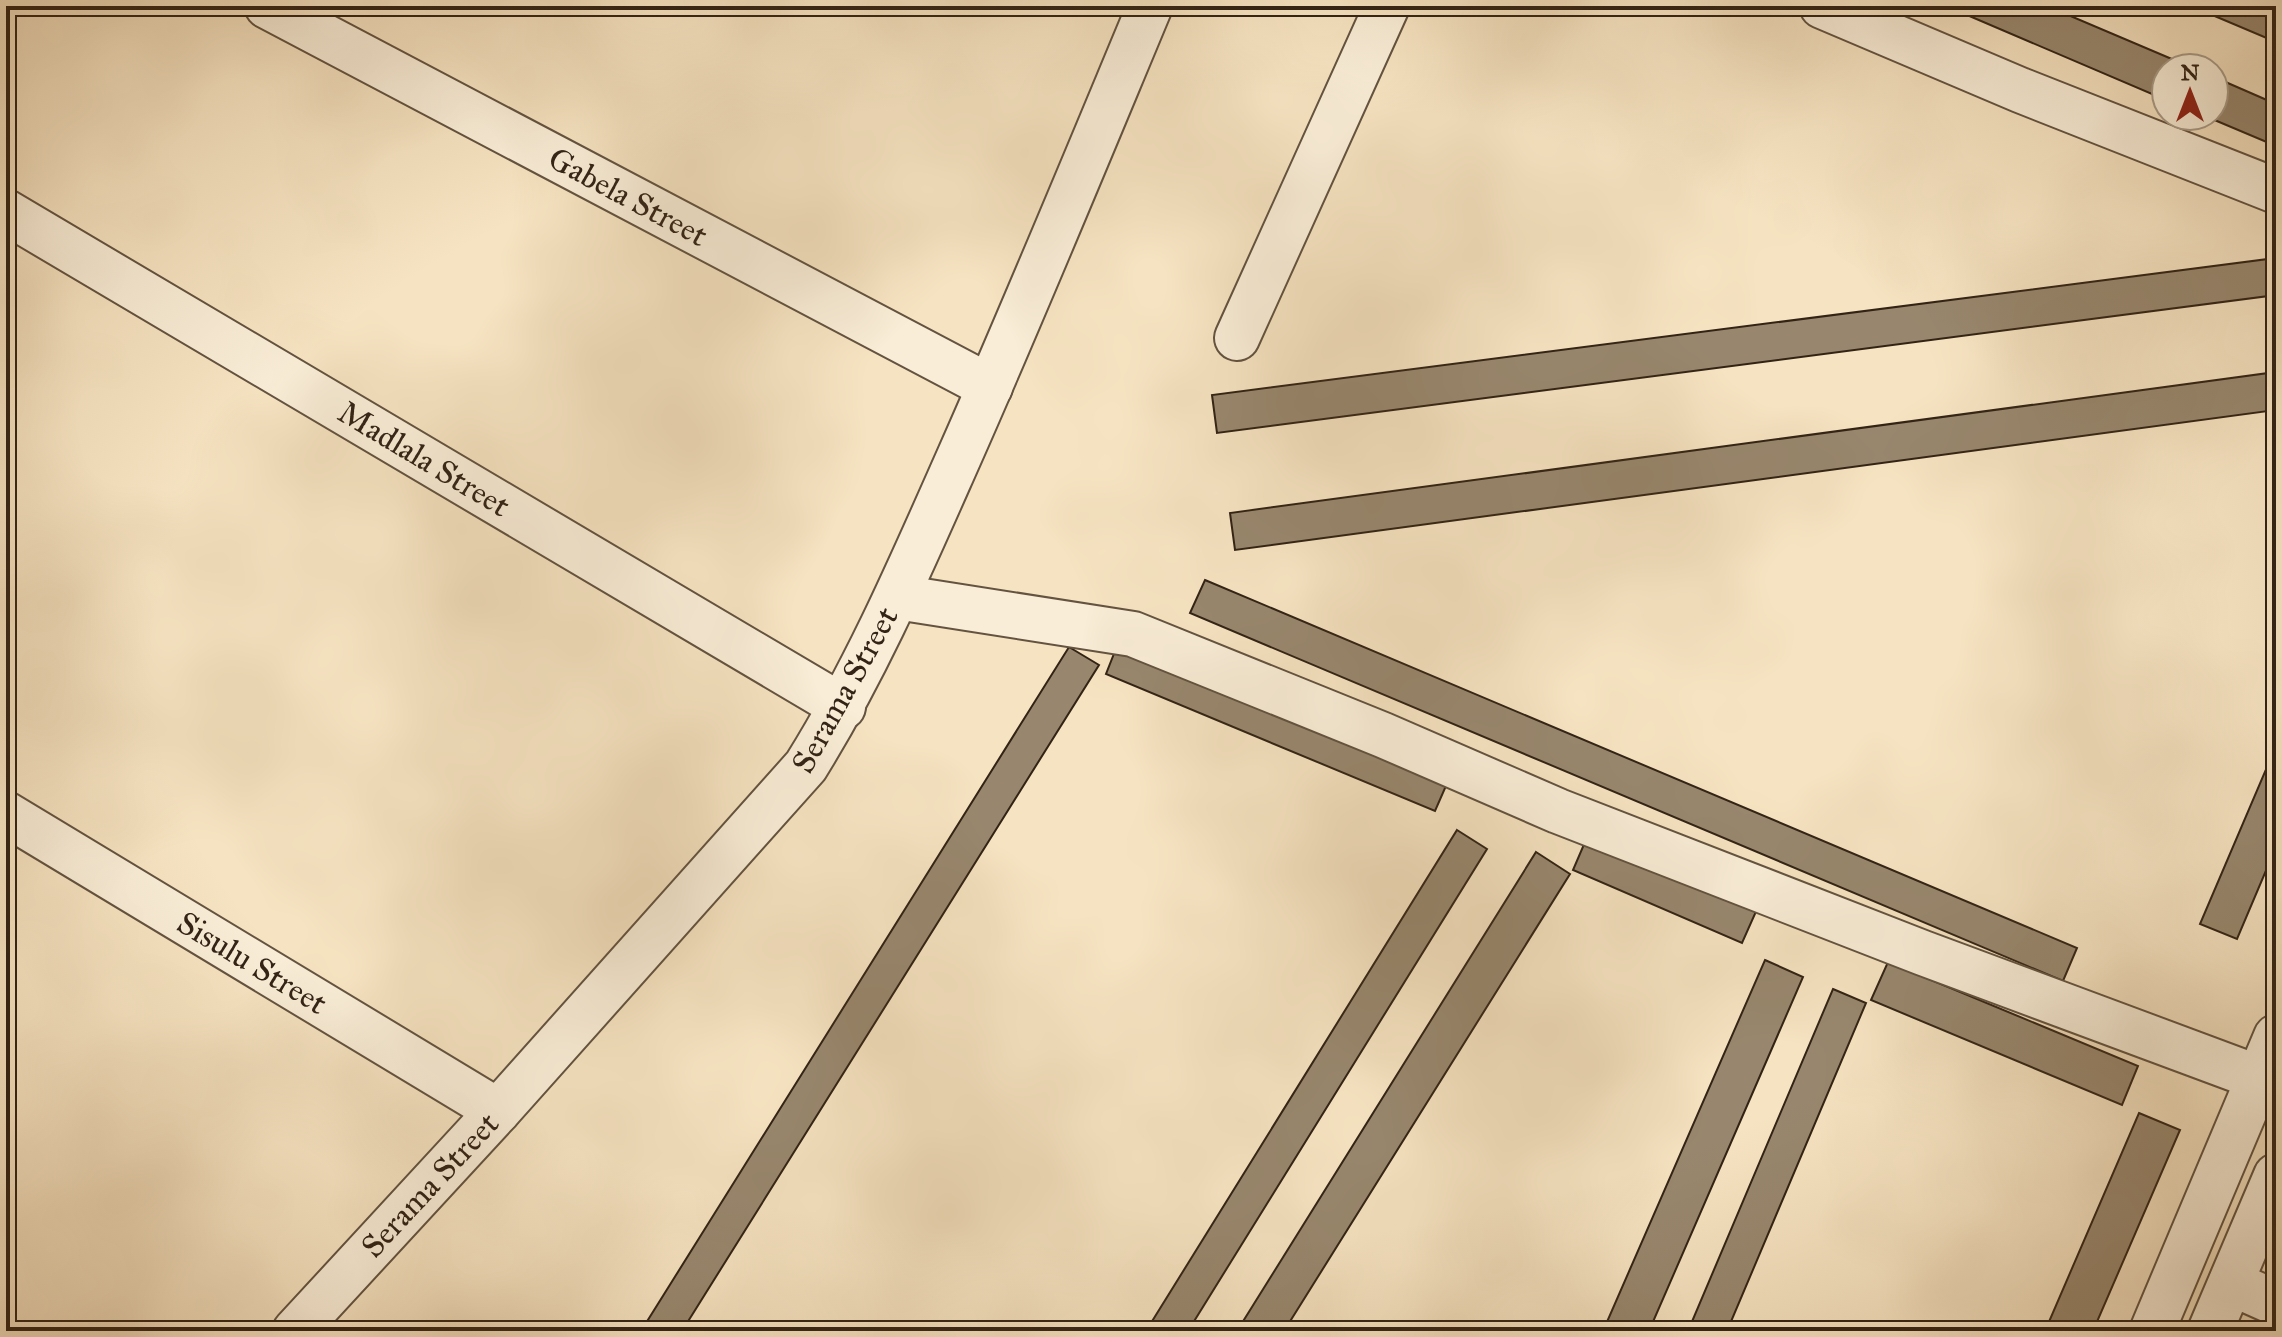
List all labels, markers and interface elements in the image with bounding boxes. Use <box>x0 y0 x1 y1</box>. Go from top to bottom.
north arrow <box>2150 52 2230 132</box>
text: N <box>2181 59 2200 86</box>
street label: Gabela Street <box>542 139 714 255</box>
street label: Madlala Street <box>331 393 517 525</box>
street label: Serama Street <box>783 600 907 780</box>
street label: Sisulu Street <box>170 903 334 1023</box>
street label: Serama Street <box>353 1104 507 1266</box>

